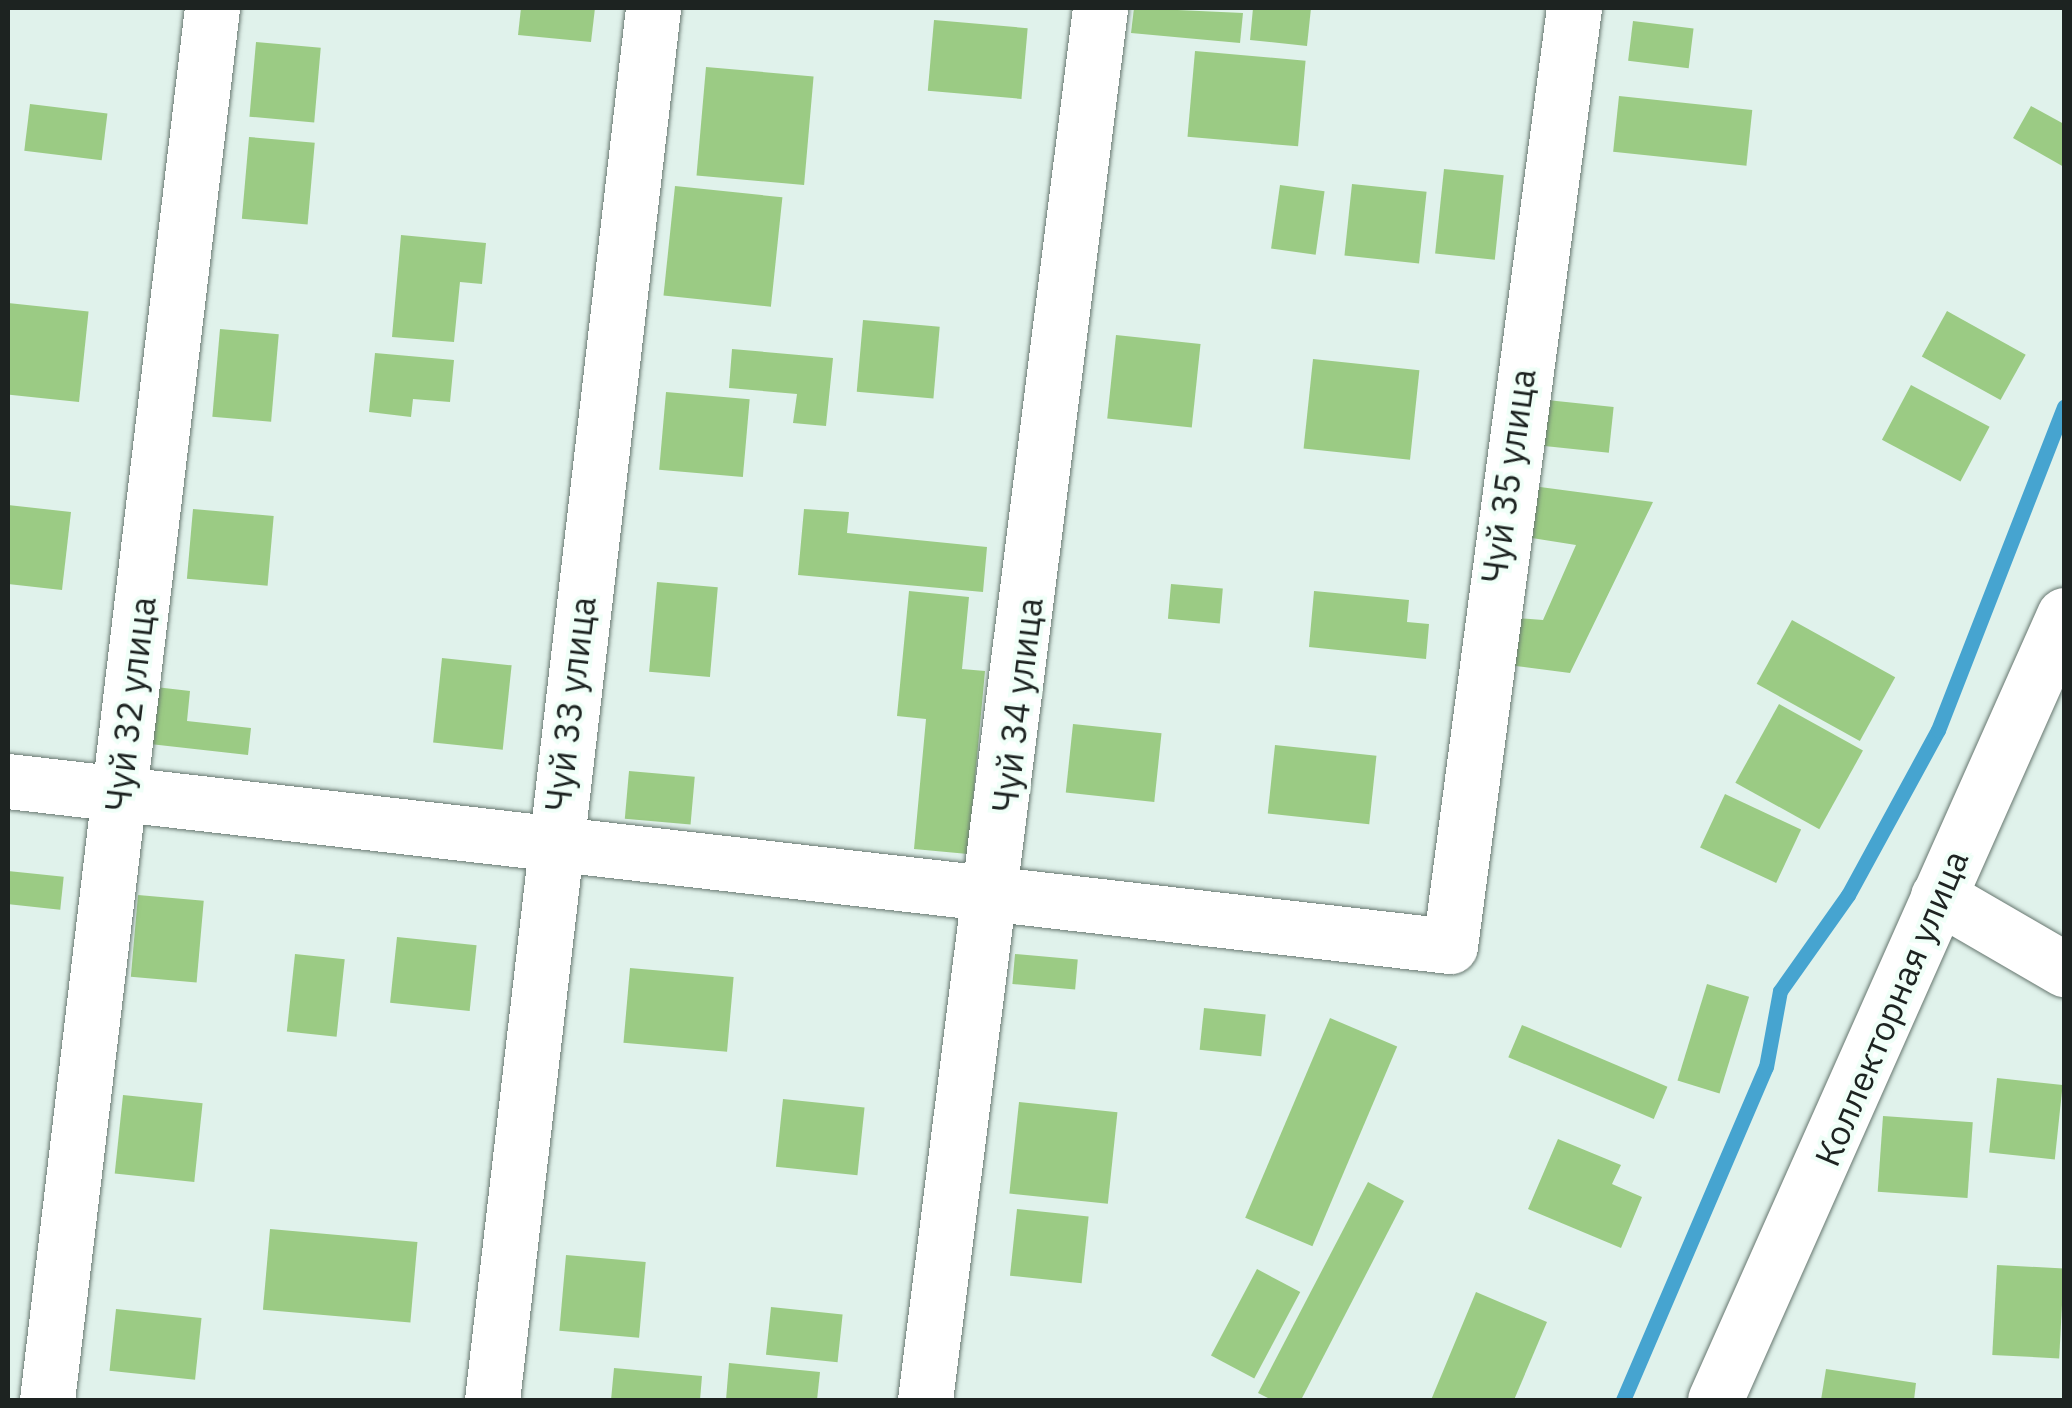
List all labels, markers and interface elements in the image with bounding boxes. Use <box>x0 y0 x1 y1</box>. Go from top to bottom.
street label: Чуй 35 улица <box>1472 366 1544 586</box>
street label: Чуй 32 улица <box>96 594 164 814</box>
street label: Чуй 33 улица <box>536 594 604 814</box>
street label: Чуй 34 улица <box>983 595 1051 815</box>
street label: Коллекторная улица <box>1805 844 1977 1172</box>

